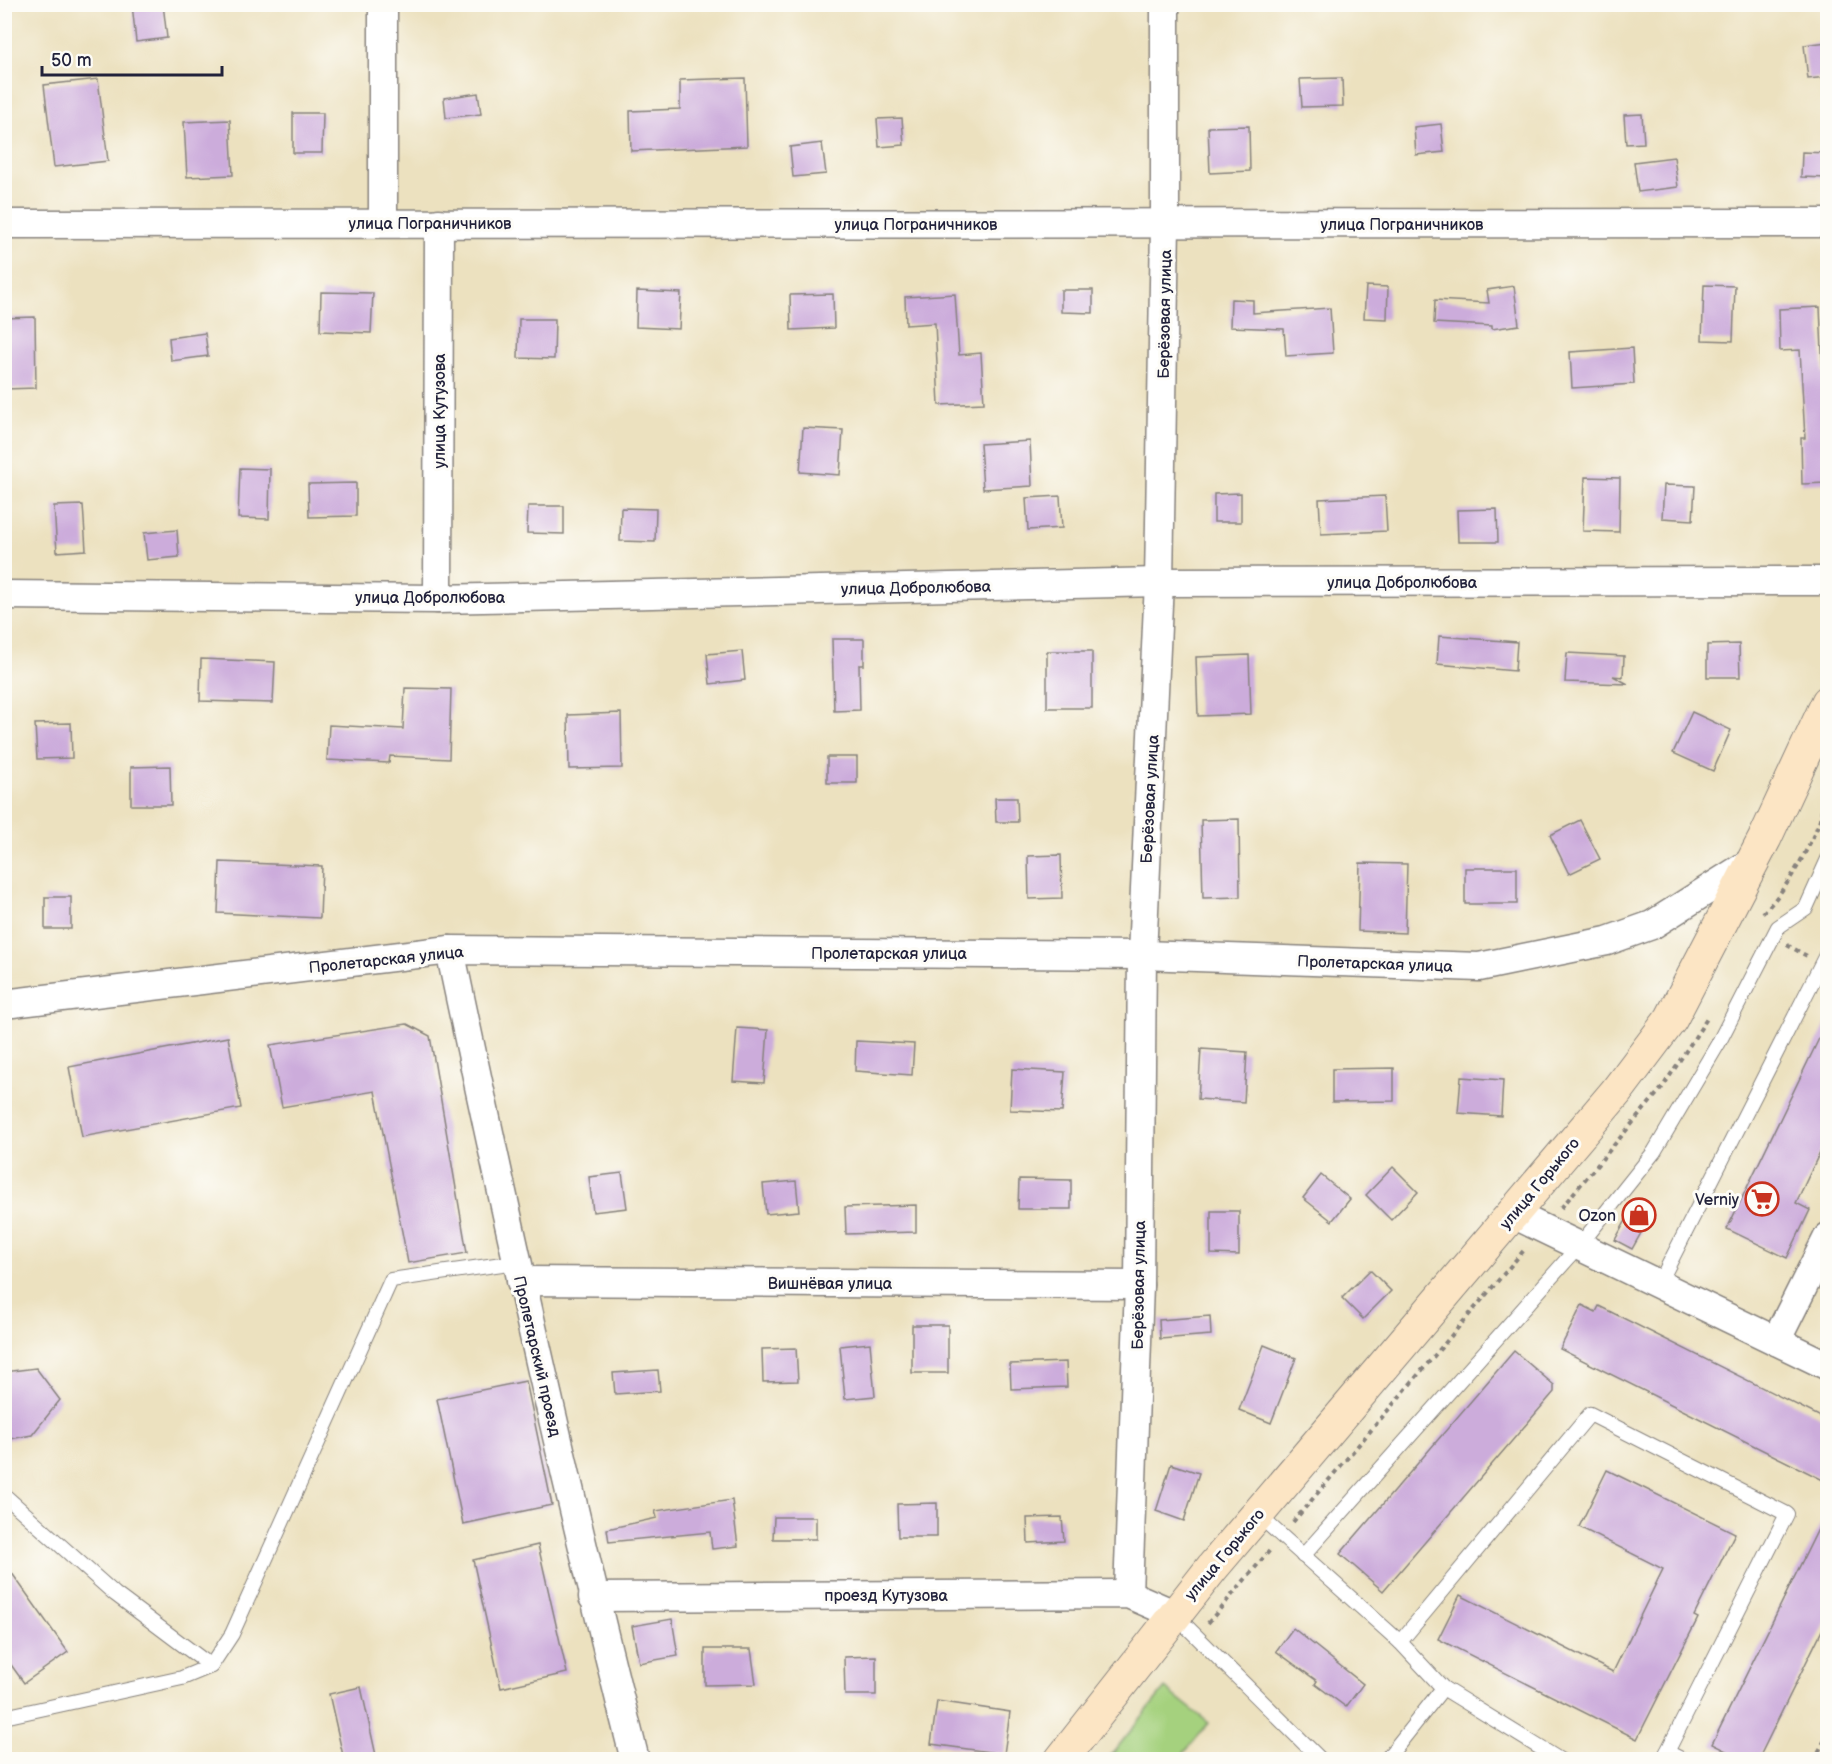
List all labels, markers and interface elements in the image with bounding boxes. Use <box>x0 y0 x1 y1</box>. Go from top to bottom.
scale bar <box>42 39 222 77</box>
text: 50 m <box>51 50 92 71</box>
street label: улица Пограничников <box>349 215 512 234</box>
street label: улица Пограничников <box>835 216 998 235</box>
street label: улица Пограничников <box>1321 216 1484 235</box>
street label: Берёзовая улица <box>1155 249 1176 379</box>
street label: улица Кутузова <box>431 353 450 468</box>
street label: улица Добролюбова <box>1327 574 1478 593</box>
street label: улица Добролюбова <box>841 578 992 599</box>
street label: улица Добролюбова <box>355 589 506 608</box>
street label: Берёзовая улица <box>1138 734 1163 864</box>
street label: Пролетарская улица <box>308 943 465 978</box>
street label: Пролетарская улица <box>811 945 967 964</box>
street label: Пролетарская улица <box>1297 952 1454 977</box>
street label: улица Горького <box>1496 1134 1584 1234</box>
supermarket icon: Verniy <box>1744 1181 1780 1217</box>
place label: Verniy <box>1695 1191 1740 1210</box>
shop icon: Ozon <box>1621 1197 1657 1233</box>
place label: Ozon <box>1578 1207 1616 1226</box>
street label: Берёзовая улица <box>1129 1220 1150 1350</box>
street label: Пролетарский проезд <box>509 1274 564 1439</box>
street label: Вишнёвая улица <box>768 1275 893 1294</box>
street label: улица Горького <box>1181 1505 1269 1605</box>
street label: проезд Кутузова <box>824 1587 948 1606</box>

